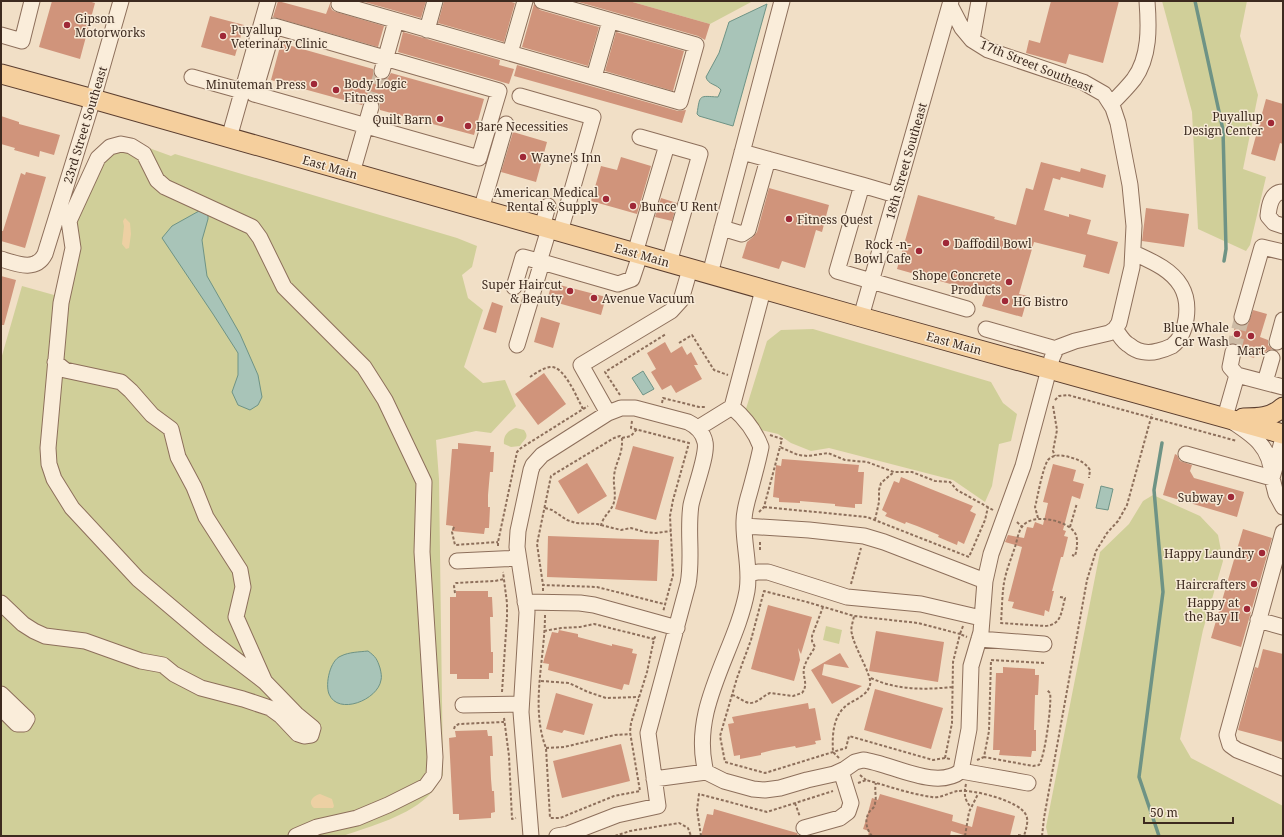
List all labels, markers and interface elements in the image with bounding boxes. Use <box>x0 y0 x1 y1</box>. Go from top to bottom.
place label: Gipson Motorworks <box>75 10 145 41</box>
marker: Gipson Motorworks <box>62 20 72 30</box>
place label: Puyallup Veterinary Clinic <box>231 21 327 52</box>
marker: Puyallup Veterinary Clinic <box>218 31 228 41</box>
street label: 17th Street Southeast <box>978 36 1096 96</box>
street label: 23rd Street Southeast <box>59 64 111 186</box>
place label: Body Logic Fitness <box>344 75 407 106</box>
place label: Minuteman Press <box>206 76 306 93</box>
marker: Minuteman Press <box>309 79 319 89</box>
marker: Body Logic Fitness <box>331 85 341 95</box>
street label: 18th Street Southeast <box>881 101 931 221</box>
place label: Puyallup Design Center <box>1183 108 1263 139</box>
place label: Quilt Barn <box>373 111 432 128</box>
marker: Quilt Barn <box>435 114 445 124</box>
place label: Bare Necessities <box>476 118 568 135</box>
marker: Puyallup Design Center <box>1266 118 1276 128</box>
marker: Bare Necessities <box>463 121 473 131</box>
place label: Wayne's Inn <box>531 149 601 166</box>
street label: East Main <box>300 151 360 183</box>
marker: Wayne's Inn <box>518 152 528 162</box>
place label: American Medical Rental & Supply <box>494 184 598 215</box>
marker: American Medical Rental & Supply <box>601 194 611 204</box>
place label: Bunce U Rent <box>641 198 718 215</box>
marker: Bunce U Rent <box>628 201 638 211</box>
place label: Fitness Quest <box>797 211 873 228</box>
marker: Fitness Quest <box>784 214 794 224</box>
place label: Daffodil Bowl <box>954 235 1032 252</box>
place label: Rock -n- Bowl Cafe <box>854 236 911 267</box>
marker: Daffodil Bowl <box>941 238 951 248</box>
street label: East Main <box>612 239 672 271</box>
marker: Rock -n- Bowl Cafe <box>914 246 924 256</box>
place label: Shope Concrete Products <box>912 267 1001 298</box>
place label: Super Haircut & Beauty <box>482 276 562 307</box>
marker: Shope Concrete Products <box>1004 277 1014 287</box>
marker: Super Haircut & Beauty <box>565 286 575 296</box>
place label: Avenue Vacuum <box>602 290 695 307</box>
marker: Avenue Vacuum <box>589 293 599 303</box>
place label: HG Bistro <box>1013 293 1068 310</box>
marker: HG Bistro <box>1000 296 1010 306</box>
place label: Blue Whale Car Wash <box>1163 319 1229 350</box>
street label: East Main <box>924 327 984 359</box>
marker: Blue Whale Car Wash <box>1232 329 1242 339</box>
marker: Mart <box>1246 331 1256 341</box>
place label: Mart <box>1237 342 1265 359</box>
place label: Subway <box>1178 489 1223 506</box>
marker: Subway <box>1226 492 1236 502</box>
place label: Happy Laundry <box>1164 545 1254 562</box>
marker: Happy Laundry <box>1257 548 1267 558</box>
place label: Haircrafters <box>1176 576 1246 593</box>
marker: Haircrafters <box>1249 579 1259 589</box>
place label: Happy at the Bay II <box>1185 594 1239 625</box>
marker: Happy at the Bay II <box>1242 604 1252 614</box>
scale bar <box>1144 799 1233 825</box>
text: 50 m <box>1150 804 1178 821</box>

